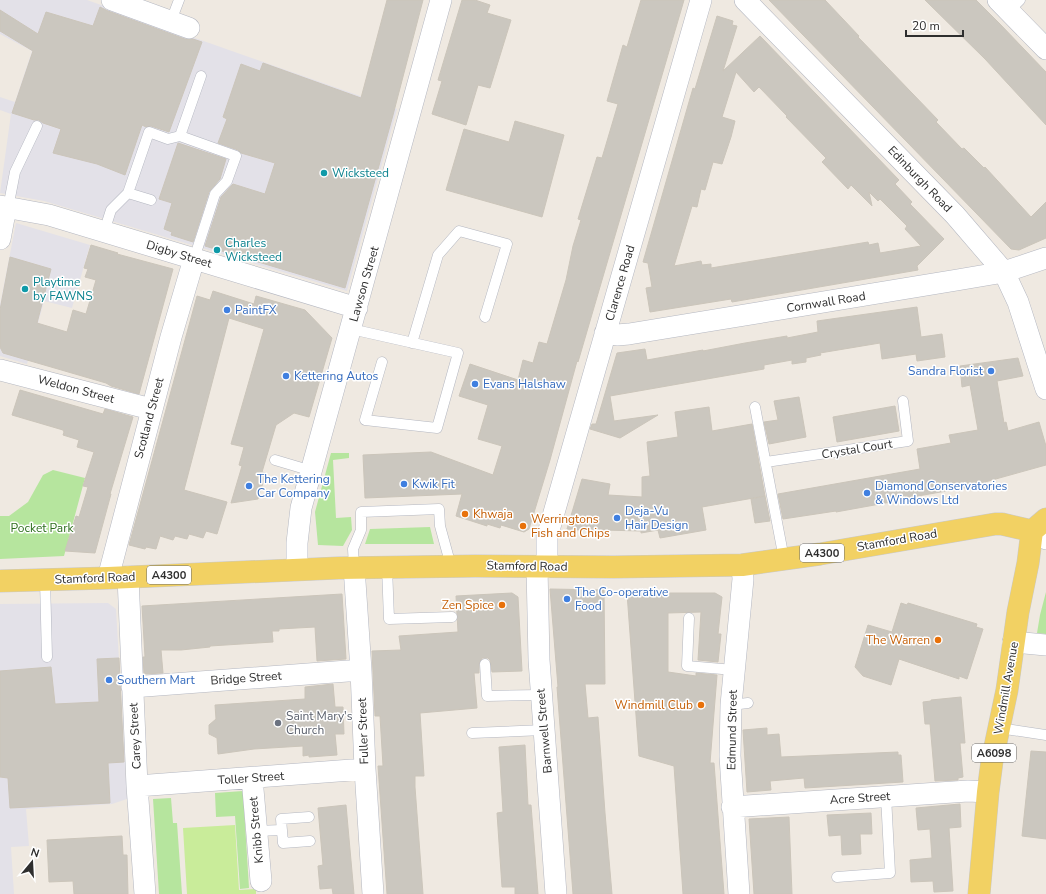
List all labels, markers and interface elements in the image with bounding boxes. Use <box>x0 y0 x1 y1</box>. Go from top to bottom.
scale bar <box>906 12 963 38</box>
text: 20 m <box>912 18 940 34</box>
street label: Edinburgh Road <box>884 142 956 216</box>
place label: Wicksteed <box>332 165 389 181</box>
marker: Wicksteed <box>319 168 329 178</box>
place label: Charles Wicksteed <box>225 235 282 265</box>
street label: Digby Street <box>144 236 214 272</box>
street label: Clarence Road <box>602 243 638 323</box>
street label: Lawson Street <box>346 244 383 324</box>
marker: Charles Wicksteed <box>212 245 222 255</box>
place label: Playtime by FAWNS <box>33 274 93 304</box>
marker: Playtime by FAWNS <box>20 284 30 294</box>
street label: Cornwall Road <box>785 288 867 316</box>
place label: PaintFX <box>235 302 277 318</box>
marker: PaintFX <box>222 305 232 315</box>
place label: Sandra Florist <box>908 363 984 379</box>
marker: Sandra Florist <box>986 366 996 376</box>
place label: Kettering Autos <box>294 368 379 384</box>
street label: Weldon Street <box>36 371 117 407</box>
marker: Kettering Autos <box>281 371 291 381</box>
street label: Scotland Street <box>131 375 168 460</box>
place label: Evans Halshaw <box>483 376 566 392</box>
marker: Evans Halshaw <box>470 379 480 389</box>
street label: Crystal Court <box>820 435 894 462</box>
place label: The Kettering Car Company <box>257 471 330 501</box>
place label: Kwik Fit <box>412 476 455 492</box>
place label: Diamond Conservatories & Windows Ltd <box>875 478 1008 508</box>
marker: Kwik Fit <box>399 479 409 489</box>
marker: The Kettering Car Company <box>244 481 254 491</box>
marker: Diamond Conservatories & Windows Ltd <box>862 488 872 498</box>
place label: Deja-Vu Hair Design <box>625 503 688 533</box>
place label: Khwaja <box>473 506 513 522</box>
marker: Khwaja <box>460 509 470 519</box>
place label: Werringtons Fish and Chips <box>531 511 610 541</box>
marker: Deja-Vu Hair Design <box>612 513 622 523</box>
park label: Pocket Park <box>10 520 75 536</box>
marker: Werringtons Fish and Chips <box>518 521 528 531</box>
street label: Stamford Road <box>856 525 938 555</box>
road number: A4300 <box>800 544 844 562</box>
street label: Stamford Road <box>486 557 568 575</box>
road number: A4300 <box>147 566 191 584</box>
street label: Stamford Road <box>54 569 136 587</box>
place label: The Co-operative Food <box>575 584 668 614</box>
marker: The Co-operative Food <box>562 594 572 604</box>
place label: Zen Spice <box>442 597 494 613</box>
marker: Zen Spice <box>497 600 507 610</box>
place label: The Warren <box>866 632 930 648</box>
marker: The Warren <box>933 635 943 645</box>
street label: Windmill Avenue <box>990 640 1022 736</box>
street label: Bridge Street <box>210 667 283 688</box>
place label: Southern Mart <box>117 672 196 688</box>
marker: Southern Mart <box>104 675 114 685</box>
street label: Barnwell Street <box>532 687 556 774</box>
street label: Edmund Street <box>723 689 741 770</box>
street label: Fuller Street <box>354 697 372 765</box>
place label: Windmill Club <box>615 697 693 713</box>
marker: Windmill Club <box>696 700 706 710</box>
street label: Carey Street <box>125 701 145 770</box>
place label: Saint Mary's Church <box>286 708 353 738</box>
marker: Saint Mary's Church <box>273 718 283 728</box>
road number: A6098 <box>972 744 1016 762</box>
street label: Toller Street <box>217 768 286 788</box>
street label: Acre Street <box>829 788 892 808</box>
street label: Knibb Street <box>245 795 267 864</box>
north arrow <box>12 842 52 882</box>
text: N <box>29 845 41 861</box>

